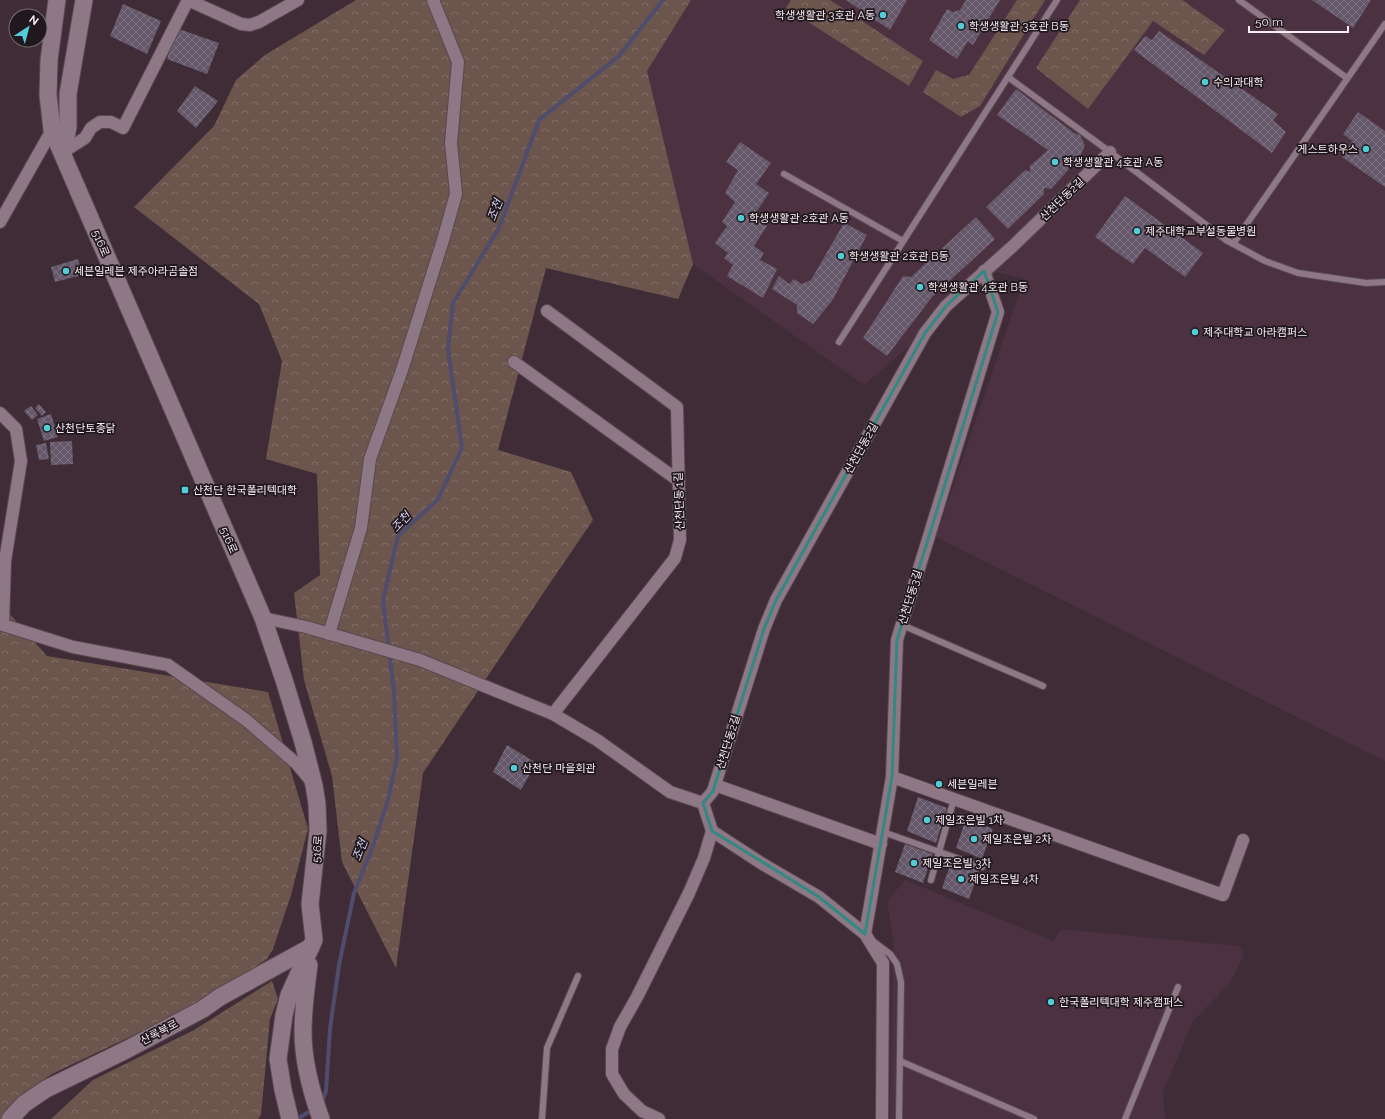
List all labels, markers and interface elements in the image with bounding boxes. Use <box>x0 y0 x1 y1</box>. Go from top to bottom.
north arrow <box>8 8 48 48</box>
scale bar <box>1249 8 1348 34</box>
place label: 학생생활관 3호관 A동 <box>775 9 875 22</box>
marker: 학생생활관 3호관 A동 <box>878 10 888 20</box>
text: N <box>26 13 41 28</box>
text: 50 m <box>1255 15 1283 29</box>
place label: 학생생활관 3호관 B동 <box>969 20 1069 33</box>
marker: 학생생활관 3호관 B동 <box>956 21 966 31</box>
place label: 수의과대학 <box>1213 76 1264 89</box>
marker: 수의과대학 <box>1200 77 1210 87</box>
place label: 게스트하우스 <box>1297 143 1358 156</box>
marker: 게스트하우스 <box>1361 144 1371 154</box>
place label: 학생생활관 4호관 A동 <box>1063 156 1163 169</box>
marker: 학생생활관 4호관 A동 <box>1050 157 1060 167</box>
street label: 산천단동2길 <box>1038 175 1087 224</box>
water label: 조천 <box>485 195 506 223</box>
place label: 학생생활관 2호관 A동 <box>749 212 849 225</box>
marker: 학생생활관 2호관 A동 <box>736 213 746 223</box>
place label: 제주대학교부설동물병원 <box>1145 225 1256 238</box>
marker: 제주대학교부설동물병원 <box>1132 226 1142 236</box>
street label: 516로 <box>89 228 112 258</box>
place label: 학생생활관 2호관 B동 <box>849 250 949 263</box>
marker: 학생생활관 2호관 B동 <box>836 251 846 261</box>
place label: 세븐일레븐 제주아라곰솔점 <box>74 265 198 278</box>
marker: 세븐일레븐 제주아라곰솔점 <box>61 266 71 276</box>
place label: 학생생활관 4호관 B동 <box>928 281 1028 294</box>
marker: 학생생활관 4호관 B동 <box>915 282 925 292</box>
place label: 제주대학교 아라캠퍼스 <box>1203 326 1307 339</box>
marker: 제주대학교 아라캠퍼스 <box>1190 327 1200 337</box>
street label: 산천단동2길 <box>842 420 881 476</box>
place label: 산천단토종닭 <box>55 422 116 435</box>
marker: 산천단토종닭 <box>42 423 52 433</box>
street label: 산천단동 1길 <box>672 472 687 530</box>
place label: 산천단 한국폴리텍대학 <box>193 484 297 497</box>
marker: 산천단 한국폴리텍대학 <box>180 485 190 495</box>
water label: 조천 <box>388 508 415 535</box>
street label: 516로 <box>217 525 240 555</box>
street label: 산천단동3길 <box>896 568 925 626</box>
street label: 산천단동2길 <box>714 713 743 771</box>
place label: 산천단 마을회관 <box>522 762 596 775</box>
marker: 산천단 마을회관 <box>509 763 519 773</box>
place label: 세븐일레븐 <box>947 778 998 791</box>
marker: 세븐일레븐 <box>934 779 944 789</box>
place label: 제일조은빌 1차 <box>935 814 1003 827</box>
marker: 제일조은빌 1차 <box>922 815 932 825</box>
place label: 제일조은빌 2차 <box>982 833 1051 846</box>
marker: 제일조은빌 2차 <box>969 834 979 844</box>
street label: 516로 <box>310 835 325 863</box>
water label: 조천 <box>350 835 371 863</box>
place label: 제일조은빌 3차 <box>922 857 991 870</box>
marker: 제일조은빌 3차 <box>909 858 919 868</box>
place label: 제일조은빌 4차 <box>969 873 1039 886</box>
marker: 제일조은빌 4차 <box>956 874 966 884</box>
place label: 한국폴리텍대학 제주캠퍼스 <box>1059 996 1183 1009</box>
marker: 한국폴리텍대학 제주캠퍼스 <box>1046 997 1056 1007</box>
street label: 산록북로 <box>138 1017 180 1048</box>

